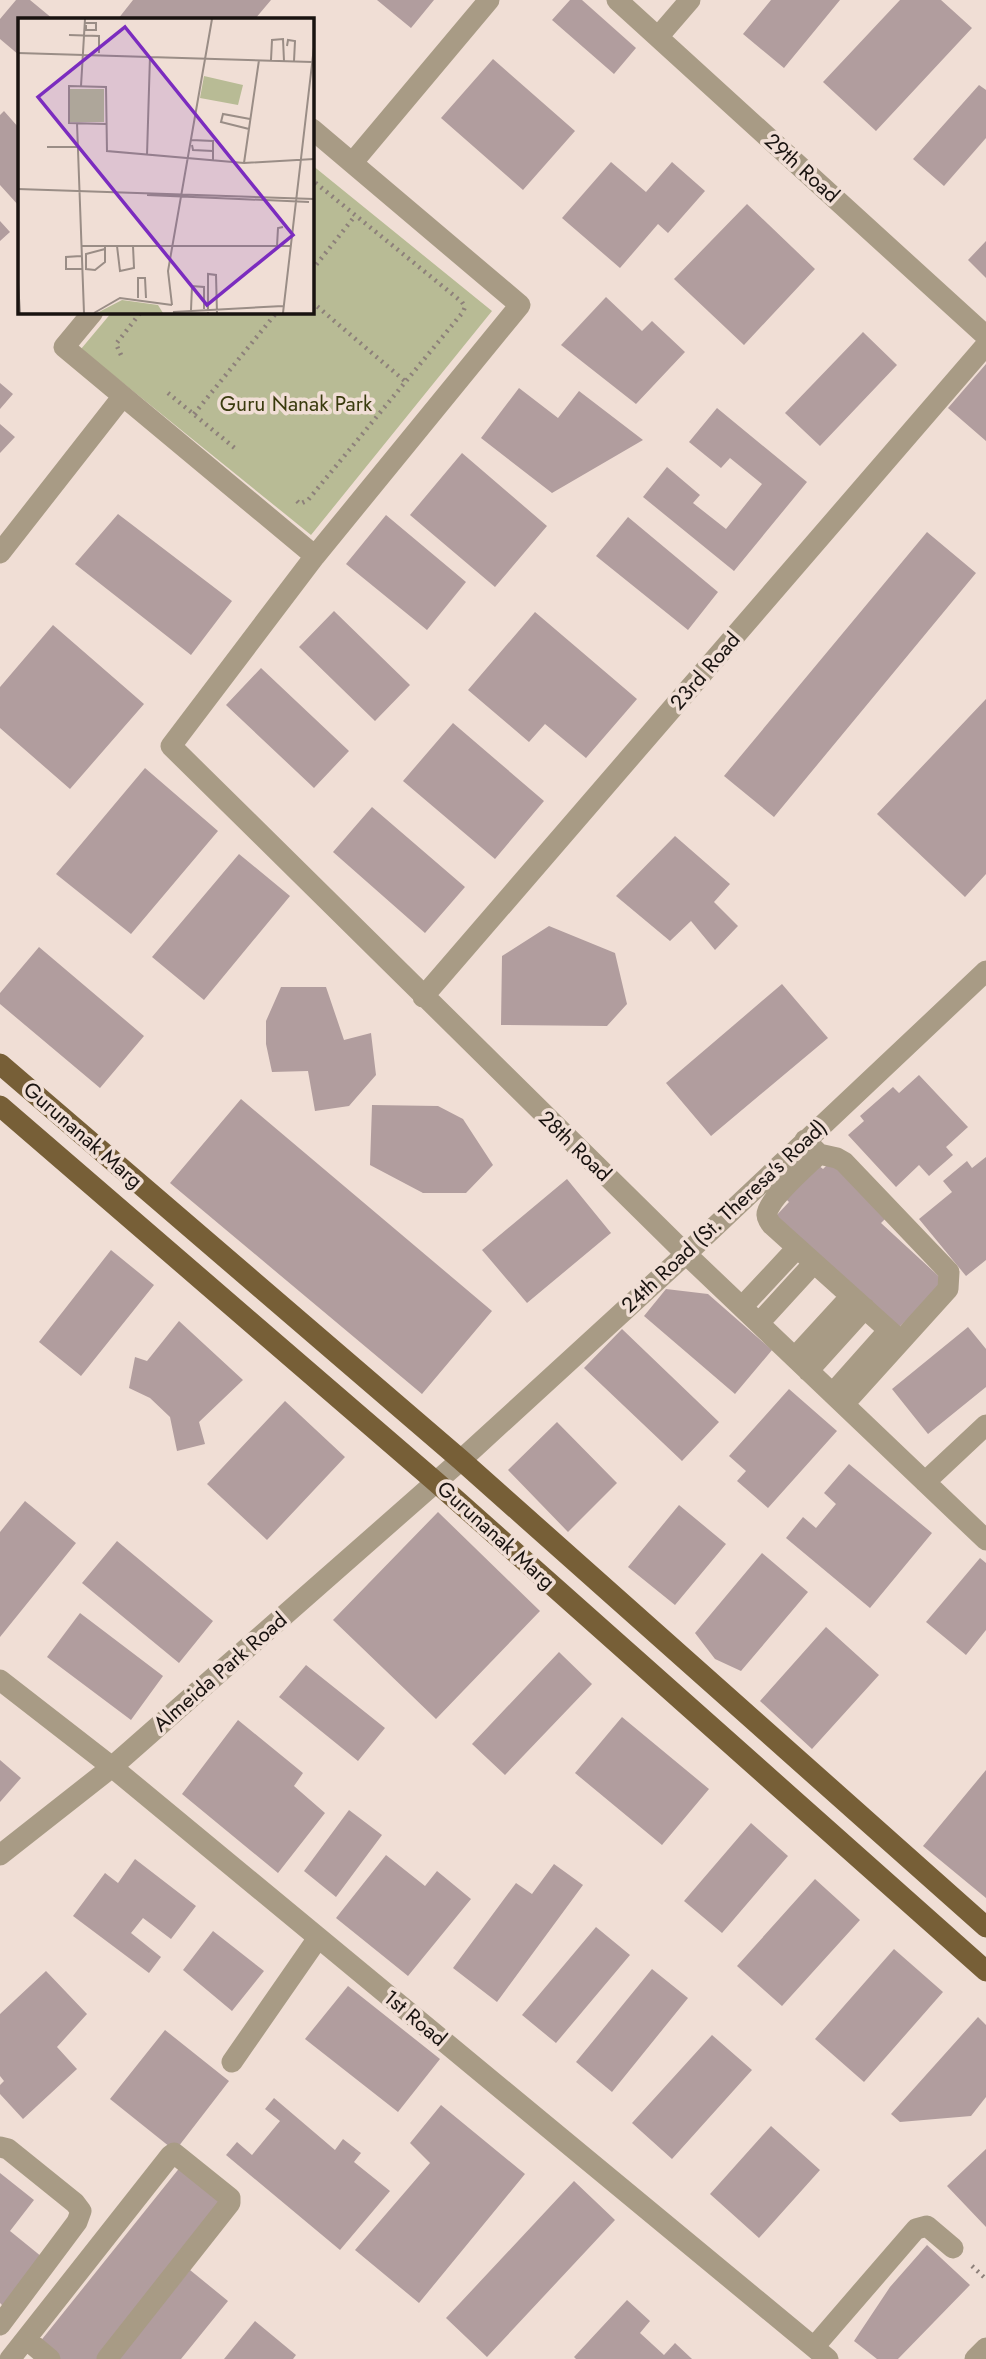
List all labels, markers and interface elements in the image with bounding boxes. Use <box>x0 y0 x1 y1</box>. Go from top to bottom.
inset map <box>18 18 313 313</box>
street label: 29th Road <box>758 126 846 210</box>
park label: Guru Nanak Park <box>220 389 373 419</box>
street label: 23rd Road <box>663 626 747 716</box>
street label: Gurunanak Marg <box>17 1075 149 1195</box>
street label: 28th Road <box>532 1104 618 1188</box>
street label: 24th Road (St. Theresa's Road) <box>614 1112 834 1320</box>
street label: Gurunanak Marg <box>430 1474 562 1596</box>
street label: Almeida Park Road <box>146 1605 294 1739</box>
street label: 1st Road <box>377 1983 453 2053</box>

